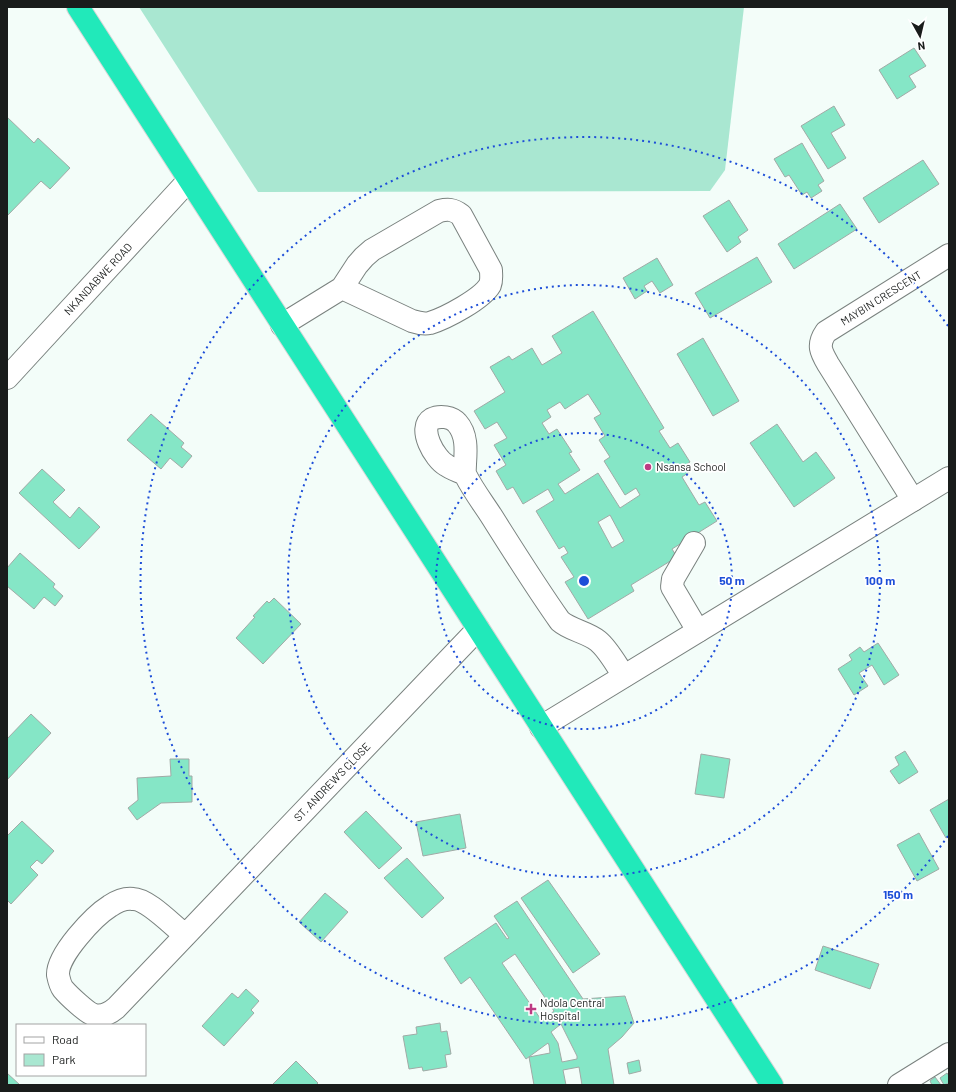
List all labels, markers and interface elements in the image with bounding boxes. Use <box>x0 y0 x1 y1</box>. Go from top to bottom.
north arrow <box>900 16 940 56</box>
text: N <box>917 39 926 53</box>
street label: NKANDABWE ROAD <box>61 240 134 317</box>
street label: MAYBIN CRESCENT <box>838 267 924 328</box>
place label: Nsansa School <box>656 460 726 473</box>
marker: Nsansa School <box>643 462 653 472</box>
text: 50 m <box>719 573 745 587</box>
text: 100 m <box>865 573 895 587</box>
centre of rings <box>577 574 591 588</box>
street label: ST. ANDREW'S CLOSE <box>291 739 373 824</box>
text: 150 m <box>883 887 913 901</box>
place label: Ndola Central Hospital <box>540 996 604 1022</box>
marker: Ndola Central Hospital <box>525 1003 537 1015</box>
legend <box>16 1024 146 1076</box>
text: Road <box>52 1032 79 1046</box>
text: Park <box>52 1052 76 1066</box>

